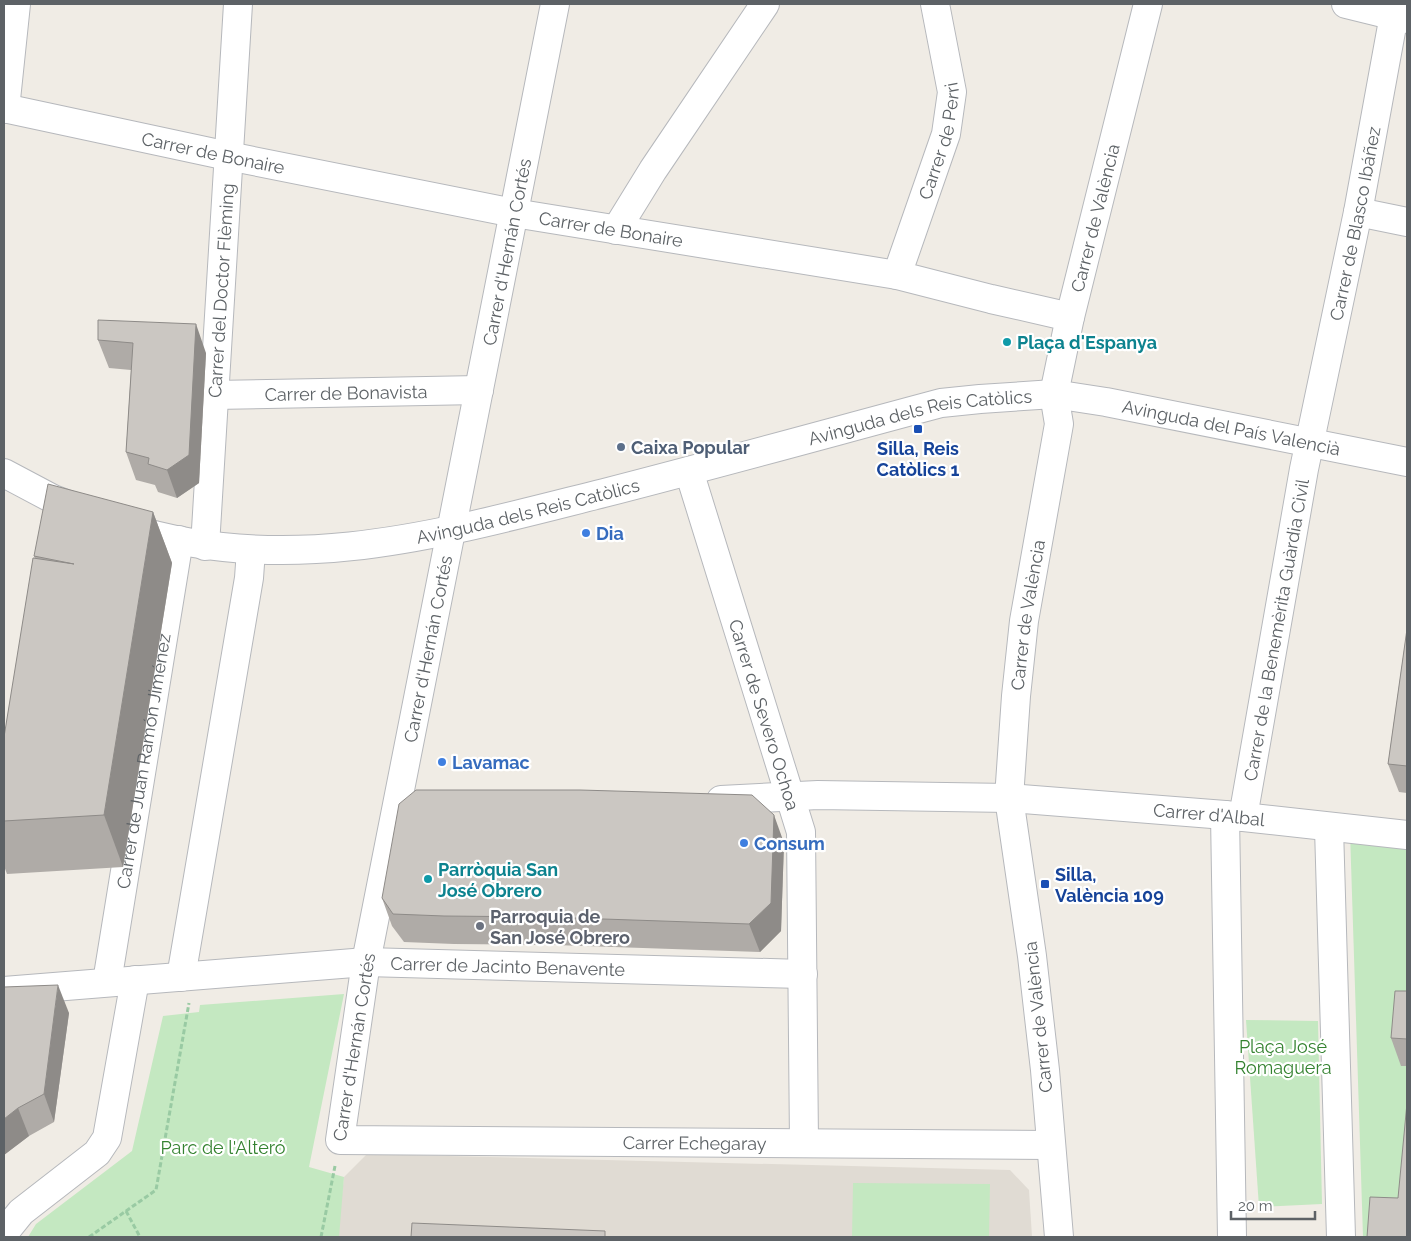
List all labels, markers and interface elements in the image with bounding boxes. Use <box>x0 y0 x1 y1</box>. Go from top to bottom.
street label: Carrer de Perri <box>914 81 962 202</box>
street label: Carrer de Blasco Ibáñez <box>1325 124 1384 323</box>
street label: Carrer de Bonaire <box>140 127 287 178</box>
street label: Carrer de València <box>1066 141 1123 294</box>
street label: Carrer d'Hernán Cortés <box>479 156 536 347</box>
street label: Carrer del Doctor Flèming <box>204 182 238 398</box>
street label: Carrer de Bonaire <box>538 207 685 251</box>
place label: Plaça d'Espanya <box>1017 332 1157 353</box>
marker: Plaça d'Espanya <box>1001 336 1013 348</box>
street label: Carrer de Bonavista <box>264 380 428 405</box>
street label: Avinguda dels Reis Catòlics <box>806 385 1033 449</box>
street label: Avinguda del País Valencià <box>1121 395 1342 459</box>
marker: Silla, Reis Catòlics 1 <box>912 423 924 435</box>
place label: Caixa Popular <box>631 437 750 458</box>
place label: Silla, Reis Catòlics 1 <box>877 438 960 480</box>
marker: Caixa Popular <box>615 441 627 453</box>
street label: Avinguda dels Reis Catòlics <box>415 474 642 547</box>
street label: Carrer de la Benemèrita Guàrdia Civil <box>1239 477 1313 783</box>
place label: Dia <box>596 523 624 544</box>
marker: Dia <box>580 527 592 539</box>
street label: Carrer de València <box>1006 538 1049 691</box>
street label: Carrer d'Hernán Cortés <box>400 553 457 744</box>
street label: Carrer de Severo Ochoa <box>725 616 804 813</box>
street label: Carrer de Juan Ramón Jiménez <box>112 631 174 890</box>
place label: Lavamac <box>452 752 530 773</box>
marker: Lavamac <box>436 756 448 768</box>
street label: Carrer d'Albal <box>1153 799 1266 830</box>
place label: Consum <box>754 833 825 854</box>
marker: Consum <box>738 837 750 849</box>
place label: Parròquia San José Obrero <box>438 859 558 901</box>
place label: Silla, València 109 <box>1055 864 1164 906</box>
marker: Parròquia San José Obrero <box>422 873 434 885</box>
marker: Silla, València 109 <box>1039 878 1051 890</box>
place label: Parroquia de San José Obrero <box>490 906 630 948</box>
marker: Parroquia de San José Obrero <box>474 920 486 932</box>
street label: Carrer de València <box>1020 940 1056 1094</box>
street label: Carrer d'Hernán Cortés <box>329 951 379 1143</box>
street label: Carrer de Jacinto Benavente <box>390 952 626 980</box>
park label: Plaça José Romaguera <box>1235 1036 1332 1078</box>
street label: Carrer Echegaray <box>623 1131 767 1154</box>
park label: Parc de l'Alteró <box>160 1137 286 1158</box>
scale bar <box>1231 1188 1315 1220</box>
text: 20 m <box>1238 1197 1273 1215</box>

